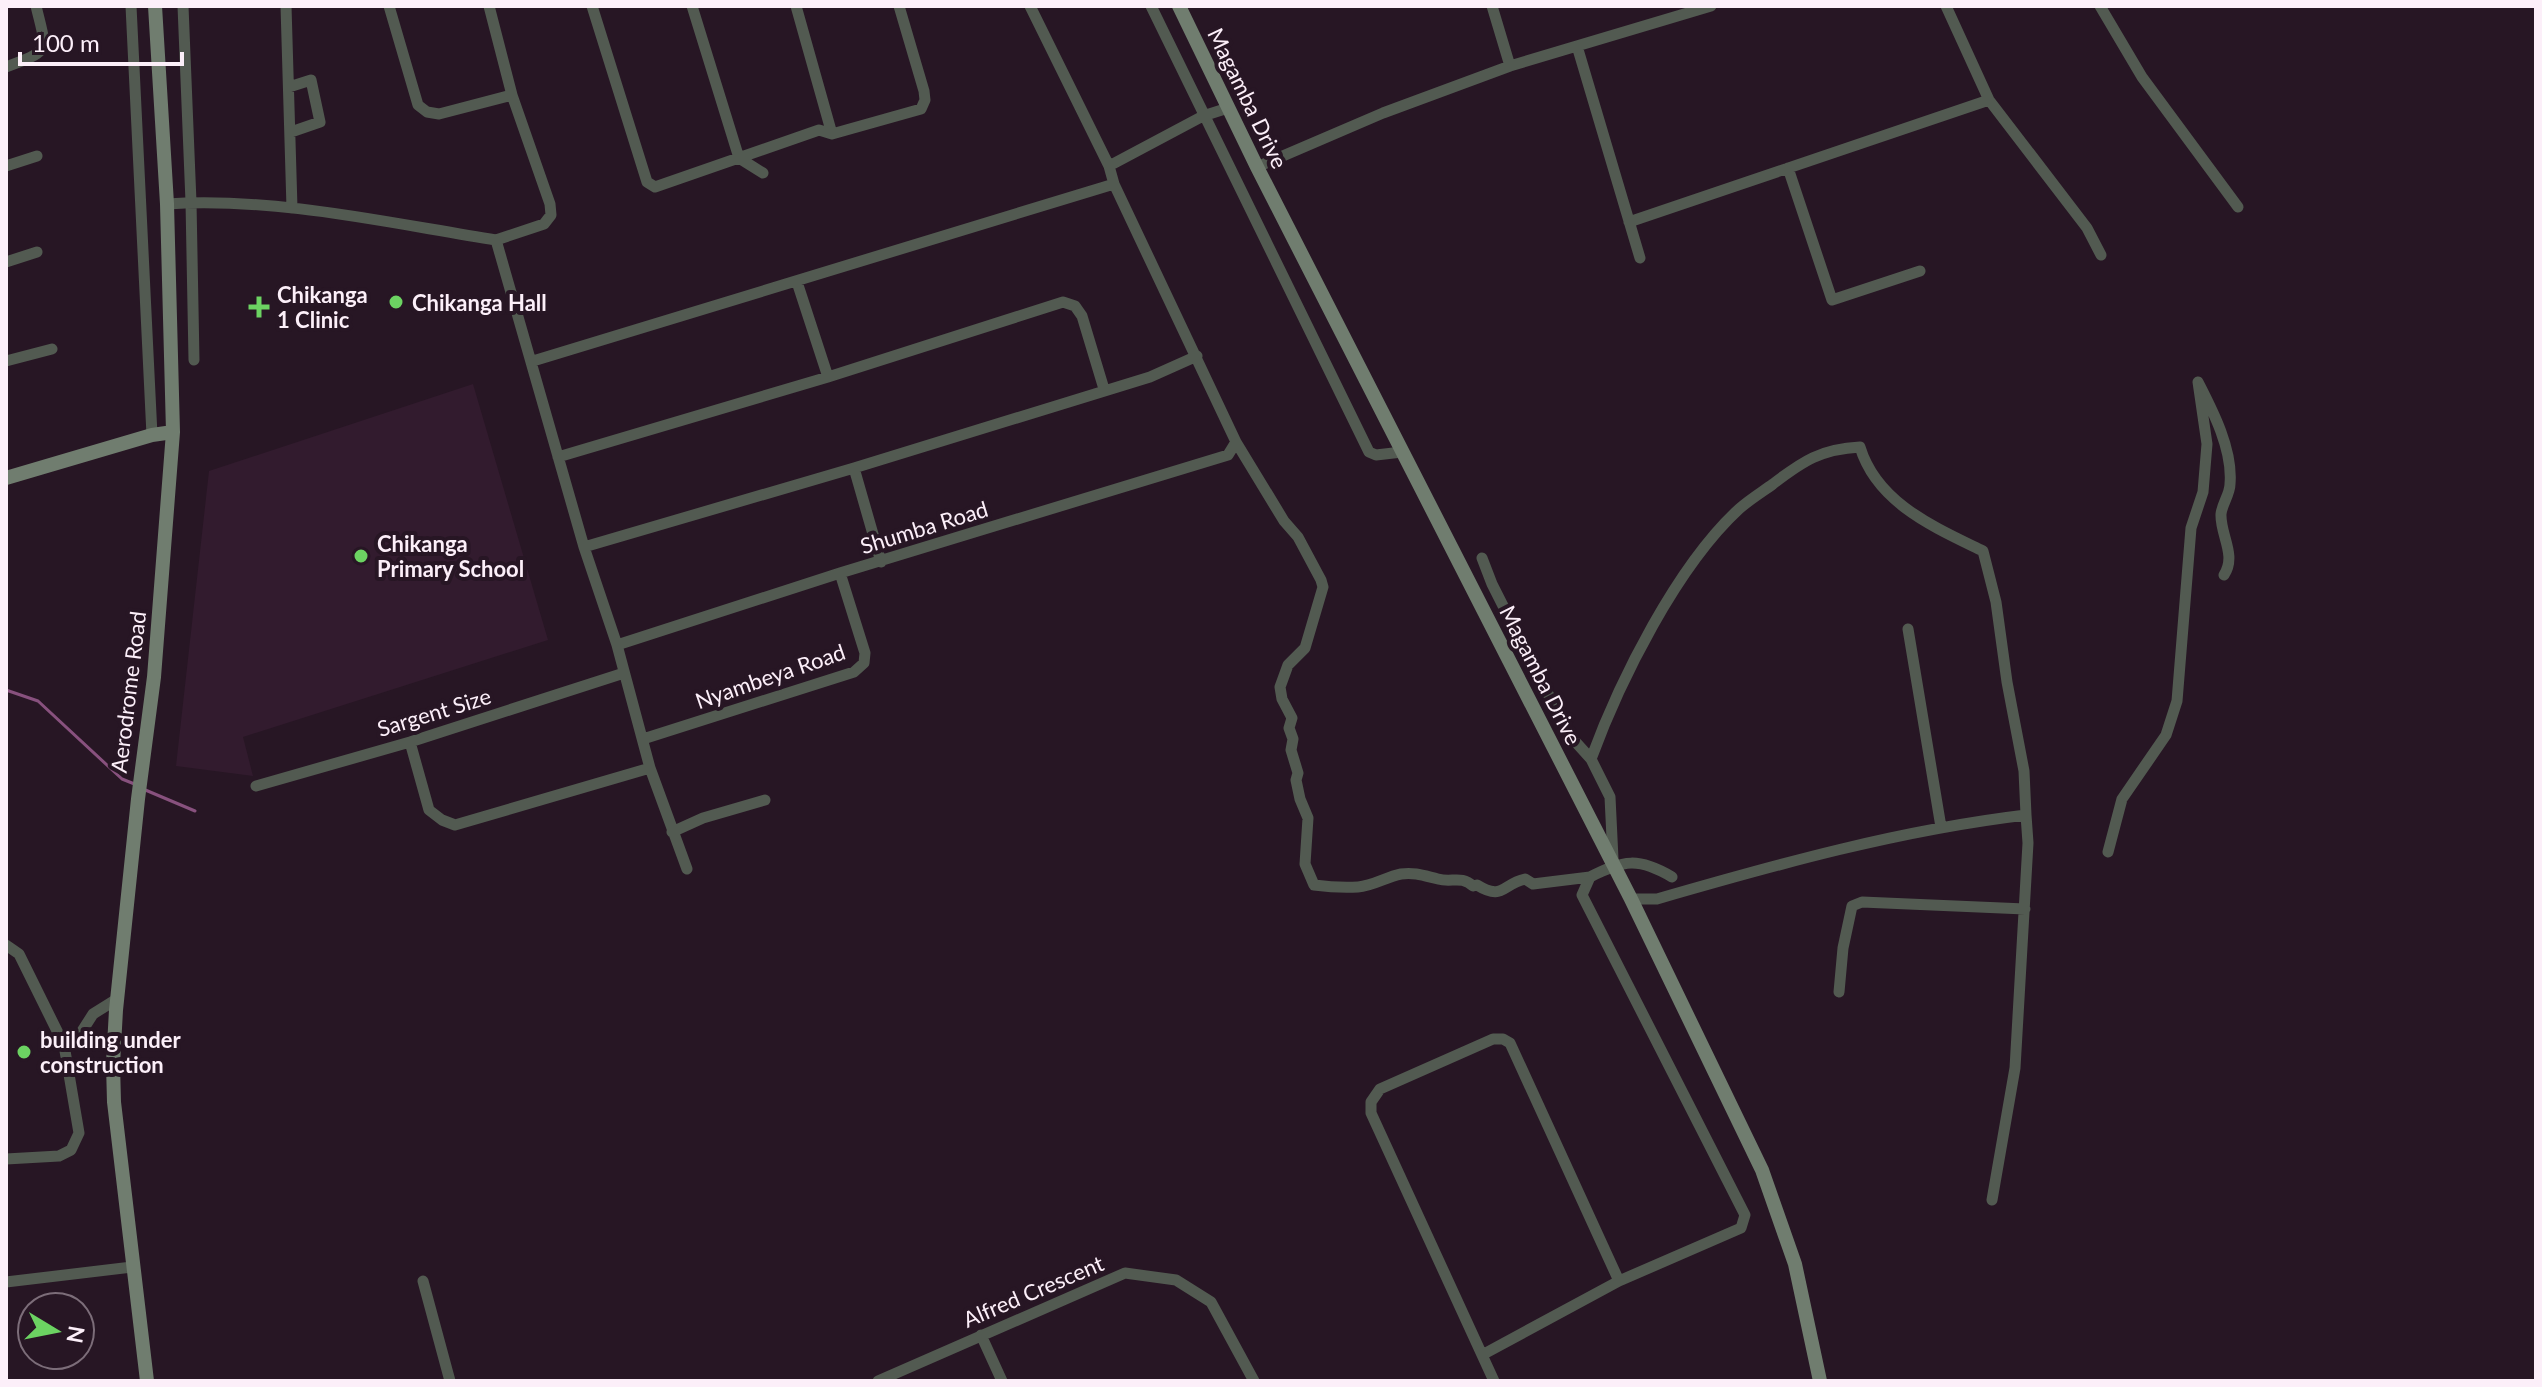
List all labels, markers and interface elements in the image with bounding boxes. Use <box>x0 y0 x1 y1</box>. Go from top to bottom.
scale bar <box>20 16 182 66</box>
street label: Magamba Drive <box>1202 23 1294 173</box>
text: 100 m <box>32 28 100 57</box>
place label: Chikanga 1 Clinic <box>277 281 368 333</box>
place label: Chikanga Hall <box>412 289 547 316</box>
marker: Chikanga Hall <box>387 293 405 311</box>
marker: Chikanga 1 Clinic <box>248 296 270 318</box>
street label: Shumba Road <box>857 495 991 559</box>
place label: Chikanga Primary School <box>377 530 524 582</box>
marker: Chikanga Primary School <box>352 547 370 565</box>
street label: Magamba Drive <box>1494 601 1588 749</box>
street label: Aerodrome Road <box>105 610 151 774</box>
street label: Nyambeya Road <box>691 638 849 714</box>
street label: Sargent Size <box>374 682 494 742</box>
place label: building under construction <box>40 1026 181 1078</box>
marker: building under construction <box>15 1043 33 1061</box>
street label: Alfred Crescent <box>959 1249 1107 1333</box>
north arrow <box>16 1291 96 1371</box>
text: N <box>61 1324 91 1345</box>

